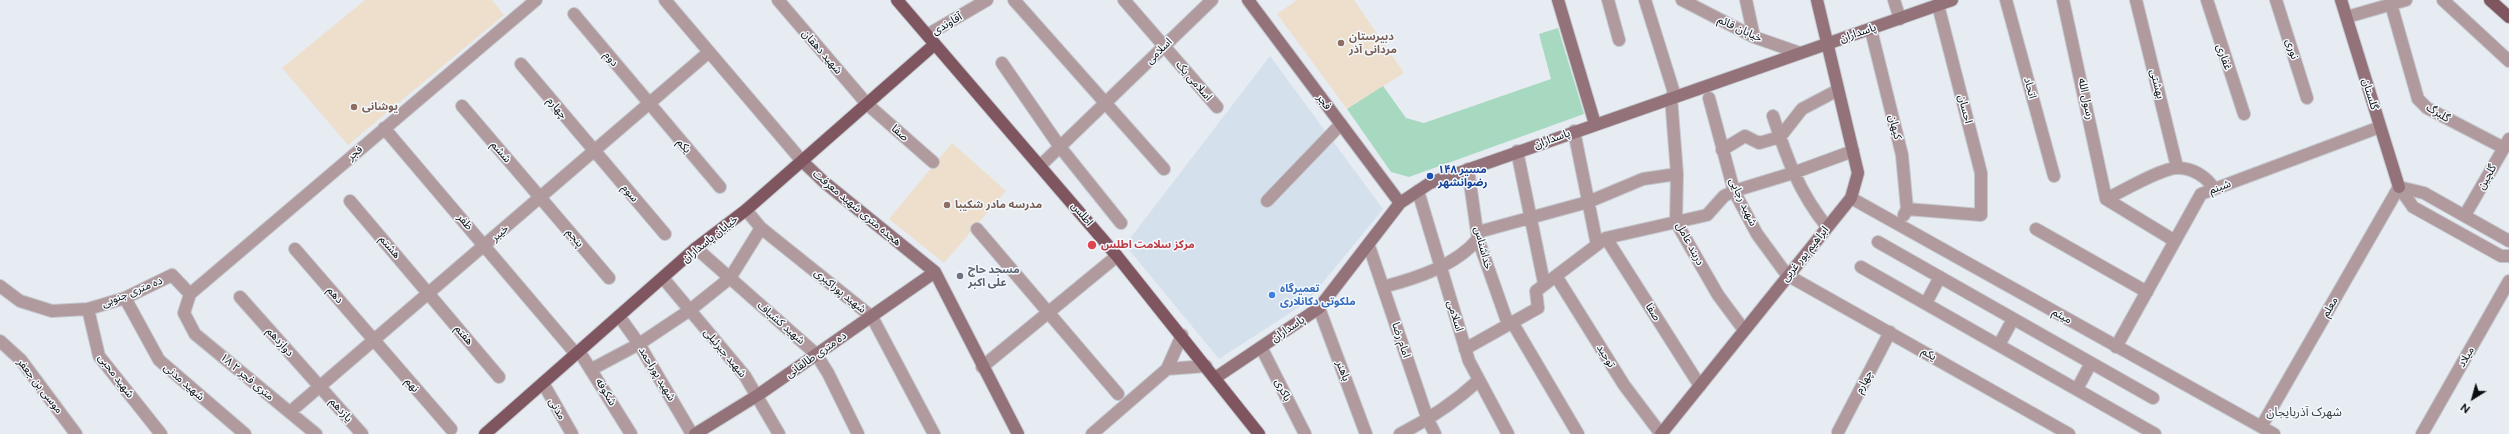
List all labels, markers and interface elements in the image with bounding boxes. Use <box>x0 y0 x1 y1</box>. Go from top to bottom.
street label: آقاوندی <box>930 10 964 38</box>
street label: خیابان قائم <box>1716 13 1764 45</box>
street label: پاسداران <box>1838 21 1878 45</box>
street label: شهید دهقان <box>799 27 845 77</box>
place label: دبیرستان مردانی آذر <box>1349 30 1397 56</box>
street label: اسلامی <box>1143 35 1175 67</box>
street label: نوری <box>2283 37 2301 61</box>
marker: دبیرستان مردانی آذر <box>1336 38 1346 48</box>
street label: غفاری <box>2213 42 2235 72</box>
street label: دوم <box>601 49 621 69</box>
street label: اسلامی یک <box>1173 58 1215 104</box>
street label: بهشتی <box>2147 68 2167 100</box>
street label: اتحاد <box>2021 76 2039 100</box>
street label: رسول الله <box>2075 77 2097 121</box>
street label: گلستان <box>2359 77 2381 111</box>
street label: فجر <box>1314 92 1334 112</box>
street label: احسان <box>1955 93 1975 125</box>
street label: چهارم <box>544 94 570 122</box>
place label: یوشانی <box>362 100 398 114</box>
street label: گلبرگ <box>2424 101 2452 125</box>
marker: یوشانی <box>349 102 359 112</box>
street label: کیهان <box>1886 113 1904 141</box>
street label: صفا <box>889 122 911 144</box>
street label: پاسداران <box>1532 126 1572 152</box>
street label: یکم <box>674 136 694 156</box>
street label: ششم <box>488 139 514 165</box>
street label: فجر <box>345 143 365 163</box>
street label: گلچین <box>2475 162 2499 192</box>
place label: مسیر ۱۴۸ رضوانشهر <box>1438 163 1488 189</box>
street label: هجده متری شهید معرفت <box>810 167 904 249</box>
marker: مسیر ۱۴۸ رضوانشهر <box>1425 171 1435 181</box>
street label: شهید رجایی <box>1726 176 1760 228</box>
street label: شبنم <box>2207 177 2233 197</box>
street label: سوم <box>619 181 641 205</box>
place label: مدرسه مادر شکیبا <box>955 198 1042 212</box>
street label: اطلس <box>1068 199 1096 229</box>
marker: مدرسه مادر شکیبا <box>942 200 952 210</box>
street label: ظفر <box>454 211 476 233</box>
street label: خیابان پاسداران <box>680 213 740 265</box>
street label: دربند عامل <box>1673 220 1707 268</box>
street label: خیبر <box>489 222 511 244</box>
street label: ابراهیم پور غربی <box>1779 224 1831 284</box>
street label: خداشناس <box>1471 225 1495 271</box>
street label: پنجم <box>563 226 587 250</box>
street label: هشتم <box>377 233 403 261</box>
place label: مرکز سلامت اطلس <box>1101 238 1195 252</box>
marker: مرکز سلامت اطلس <box>1086 239 1098 251</box>
place label: مسجد حاج علی اکبر <box>968 263 1020 289</box>
street label: شهید پوراکبری <box>811 266 869 316</box>
marker: مسجد حاج علی اکبر <box>955 271 965 281</box>
street label: ده متری جنوبی <box>100 274 164 310</box>
place label: تعمیرگاه ملکوتی دکانلاری <box>1280 282 1356 308</box>
street label: دهم <box>324 284 346 306</box>
marker: تعمیرگاه ملکوتی دکانلاری <box>1267 290 1277 300</box>
street label: معلم <box>2319 295 2341 319</box>
street label: شهید کشباف <box>755 299 807 347</box>
street label: اسلامی <box>1444 299 1466 333</box>
street label: صفا <box>1642 301 1664 323</box>
street label: میثم <box>2050 305 2074 327</box>
street label: پاسداران <box>1269 313 1307 345</box>
street label: امام رضا <box>1389 321 1413 359</box>
street label: هفتم <box>452 322 476 348</box>
street label: دوازدهم <box>264 325 296 359</box>
street label: شهید جبرئیلی <box>701 326 749 380</box>
street label: ده متری طالقانی <box>783 329 849 381</box>
street label: توحید <box>1594 342 1618 370</box>
street label: میلاد <box>2455 344 2477 370</box>
street label: شهید پوراحمد <box>636 345 678 403</box>
street label: یکم <box>1919 345 1939 363</box>
street label: شهید محبی <box>95 351 137 401</box>
street label: ۱۸ متری فجر ۲ <box>217 351 277 403</box>
street label: موسی بن جعفر <box>14 356 66 416</box>
street label: باهنر <box>1333 359 1353 383</box>
street label: شهید مدنی <box>161 361 207 403</box>
street label: چهارم <box>1852 368 1876 396</box>
street label: نهم <box>402 375 422 395</box>
street label: شکوفه <box>593 376 619 408</box>
street label: باکری <box>1272 377 1294 403</box>
north arrow <box>2453 378 2493 418</box>
street label: یازدهم <box>327 395 355 425</box>
street label: مدنی <box>546 396 568 422</box>
text: N <box>2458 400 2473 416</box>
district label: شهرک آذربایجان <box>2266 405 2342 419</box>

